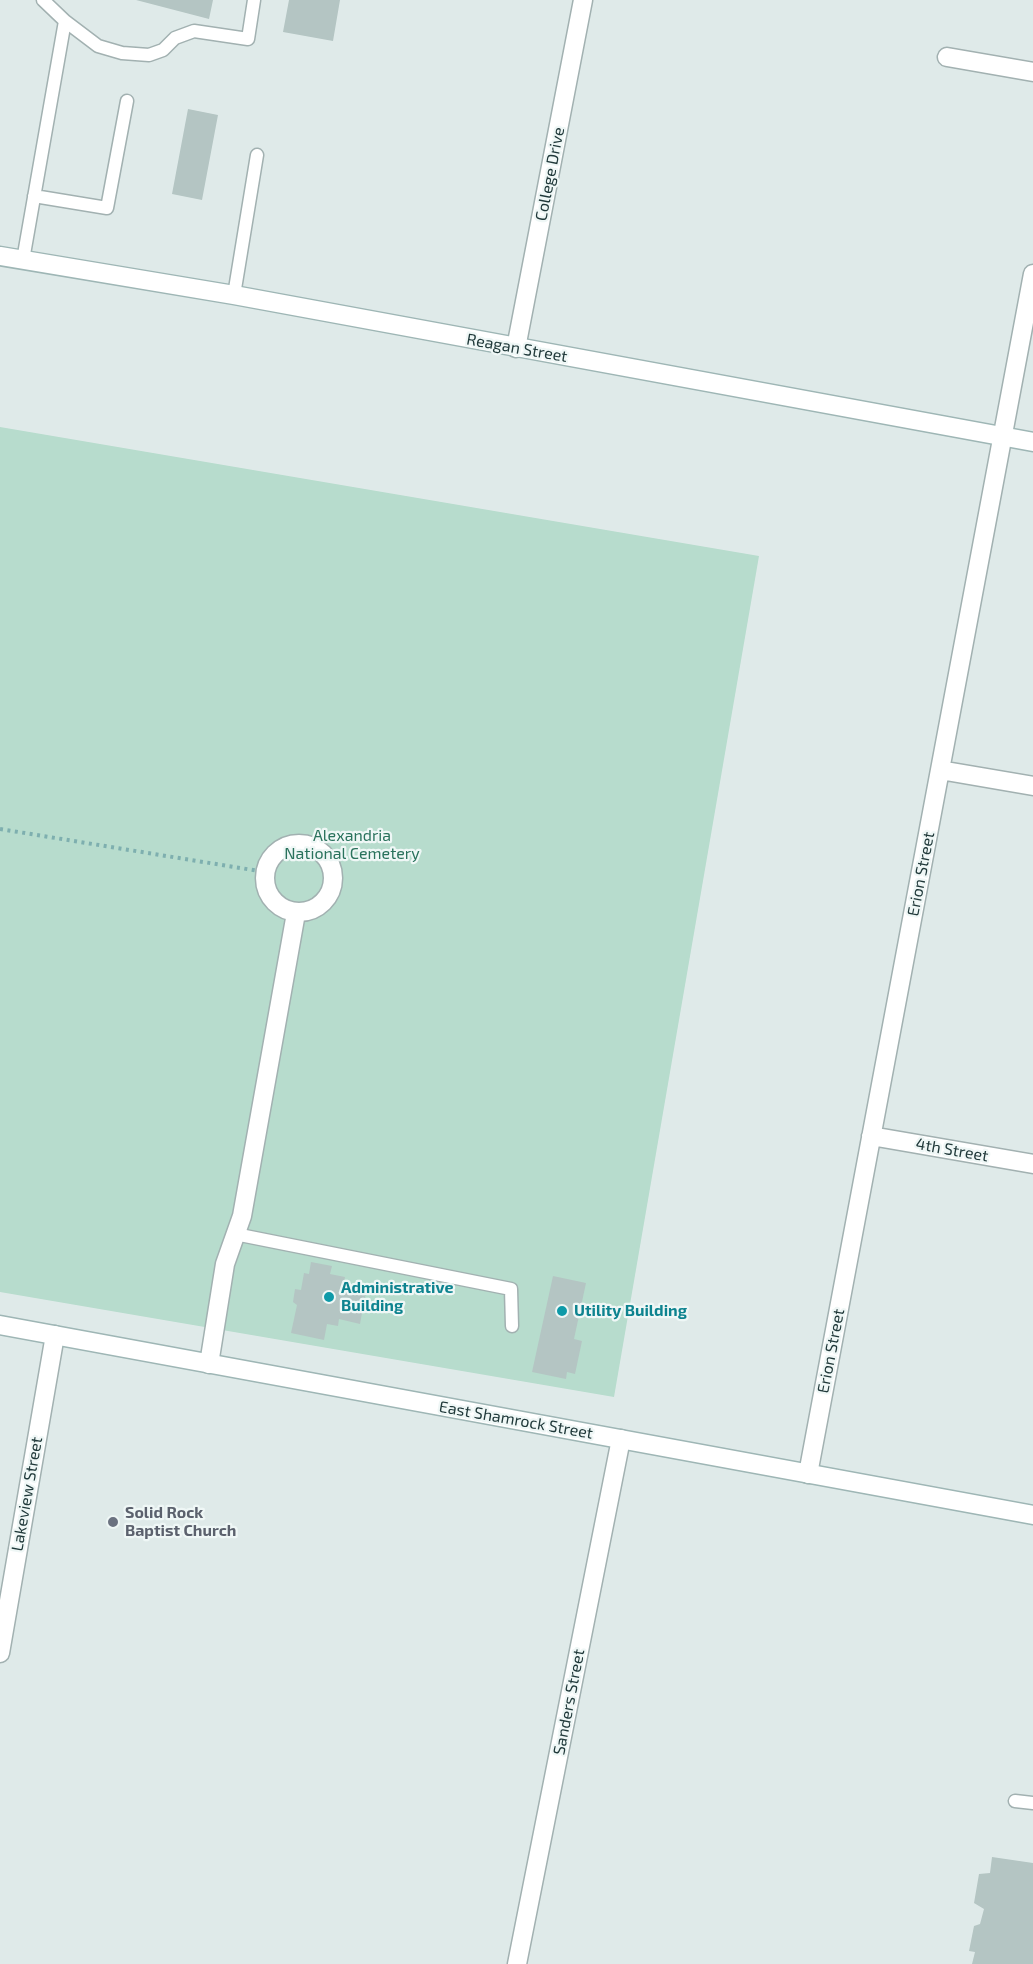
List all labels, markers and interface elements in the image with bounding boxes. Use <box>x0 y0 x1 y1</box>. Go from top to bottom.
street label: College Drive <box>531 125 569 223</box>
street label: Reagan Street <box>465 330 569 366</box>
park label: Alexandria National Cemetery <box>284 826 420 864</box>
street label: Erion Street <box>903 830 939 918</box>
street label: 4th Street <box>914 1134 990 1166</box>
place label: Administrative Building <box>341 1278 453 1316</box>
marker: Administrative Building <box>322 1290 336 1304</box>
place label: Utility Building <box>574 1301 687 1321</box>
marker: Utility Building <box>555 1304 569 1318</box>
street label: Erion Street <box>813 1307 849 1395</box>
street label: East Shamrock Street <box>438 1397 594 1443</box>
street label: Lakeview Street <box>7 1435 47 1553</box>
place label: Solid Rock Baptist Church <box>125 1503 236 1541</box>
marker: Solid Rock Baptist Church <box>106 1515 120 1529</box>
street label: Sanders Street <box>549 1647 589 1757</box>

